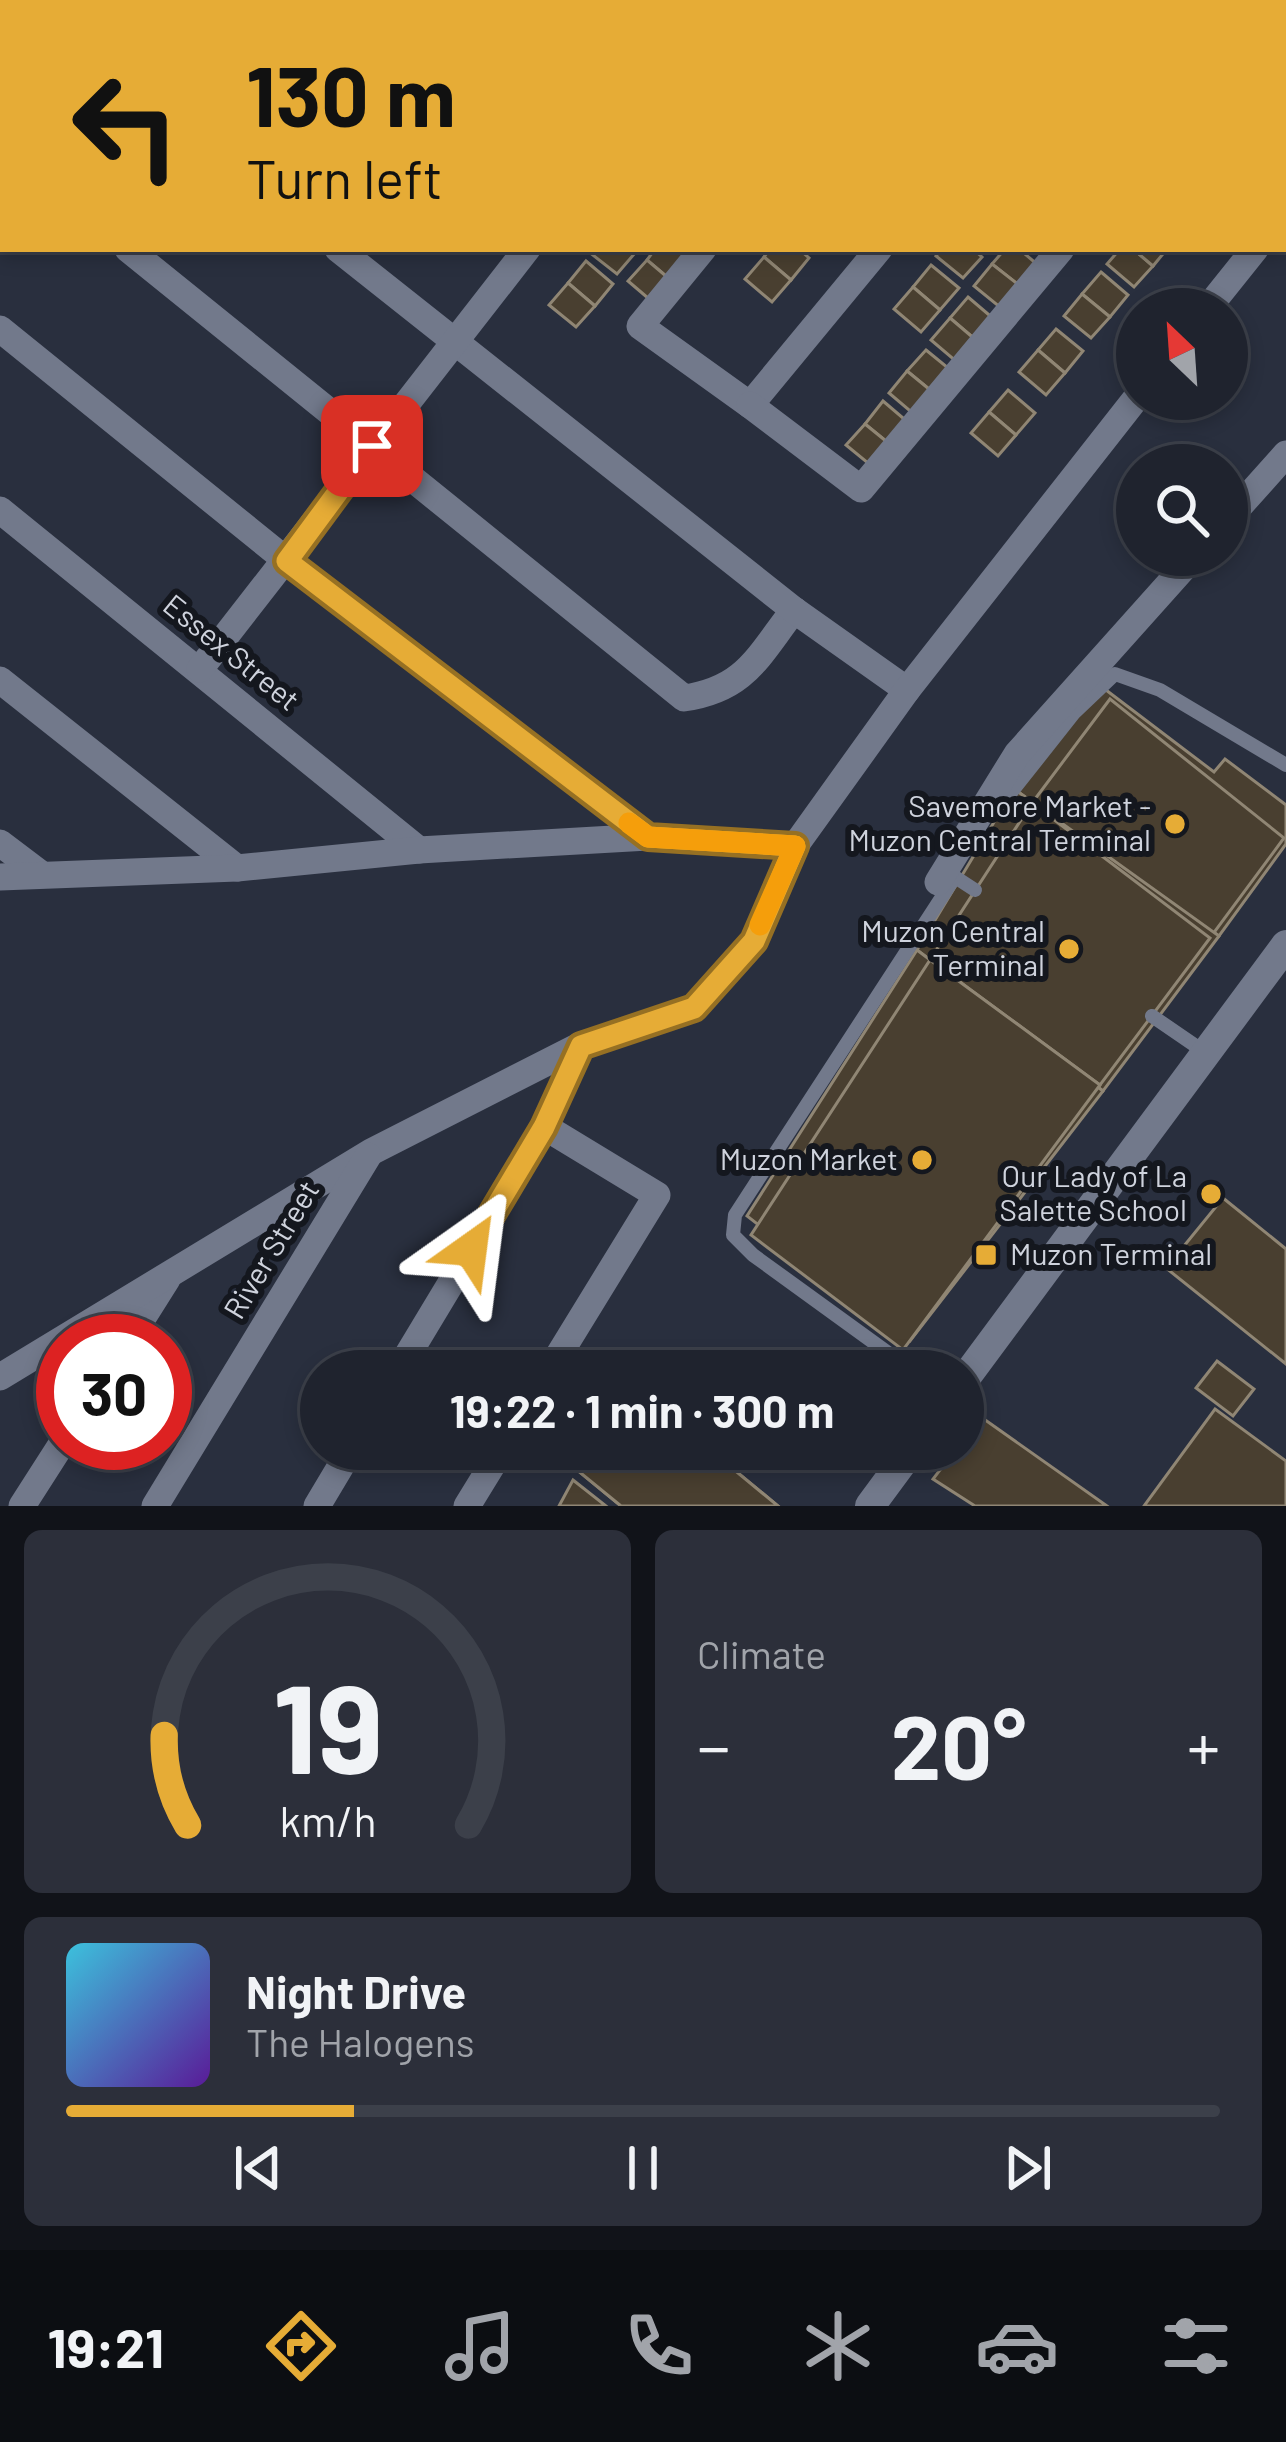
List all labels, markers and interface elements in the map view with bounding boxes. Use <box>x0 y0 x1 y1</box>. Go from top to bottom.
text: 130 m <box>246 43 456 144</box>
icon: left <box>48 48 204 204</box>
text: Turn left <box>246 145 443 210</box>
north arrow <box>1116 288 1248 420</box>
map controls <box>1116 288 1248 576</box>
pin <box>321 395 423 497</box>
icon: arrive <box>339 413 405 479</box>
button: search <box>1116 444 1248 576</box>
street label: Essex Street <box>157 586 307 717</box>
place label: Savemore Market - Muzon Central Terminal <box>849 787 1151 857</box>
marker: Savemore Market - Muzon Central Terminal <box>1162 811 1188 837</box>
place label: Muzon Central Terminal <box>861 912 1045 982</box>
marker: Muzon Central Terminal <box>1056 936 1082 962</box>
place label: Muzon Market <box>720 1140 898 1176</box>
marker: Muzon Market <box>909 1147 935 1173</box>
place label: Our Lady of La Salette School <box>999 1157 1187 1227</box>
street label: River Street <box>215 1173 326 1324</box>
marker: Our Lady of La Salette School <box>1198 1181 1224 1207</box>
position arrow <box>408 1186 534 1312</box>
place label: Muzon Terminal <box>1010 1235 1212 1271</box>
marker: Muzon Terminal <box>973 1242 999 1268</box>
speed limit sign: 30 <box>36 1314 192 1470</box>
text: 19:22 · 1 min · 300 m <box>450 1383 834 1437</box>
text: Climate <box>697 1630 826 1677</box>
text: 19 <box>272 1649 383 1799</box>
text: 20° <box>891 1690 1026 1798</box>
text: − <box>697 1705 730 1784</box>
text: + <box>1187 1705 1220 1784</box>
text: km/h <box>279 1793 376 1845</box>
text: Night Drive <box>246 1964 466 2018</box>
text: The Halogens <box>246 2018 475 2065</box>
icon: previous <box>225 2135 291 2201</box>
icon: pause <box>610 2135 676 2201</box>
icon: next <box>995 2135 1061 2201</box>
icon: directions <box>259 2304 343 2388</box>
icon: music <box>438 2304 522 2388</box>
icon: phone <box>617 2304 701 2388</box>
icon: climate <box>796 2304 880 2388</box>
icon: car <box>975 2304 1059 2388</box>
icon: filters <box>1154 2304 1238 2388</box>
text: 19:21 <box>48 2314 164 2379</box>

